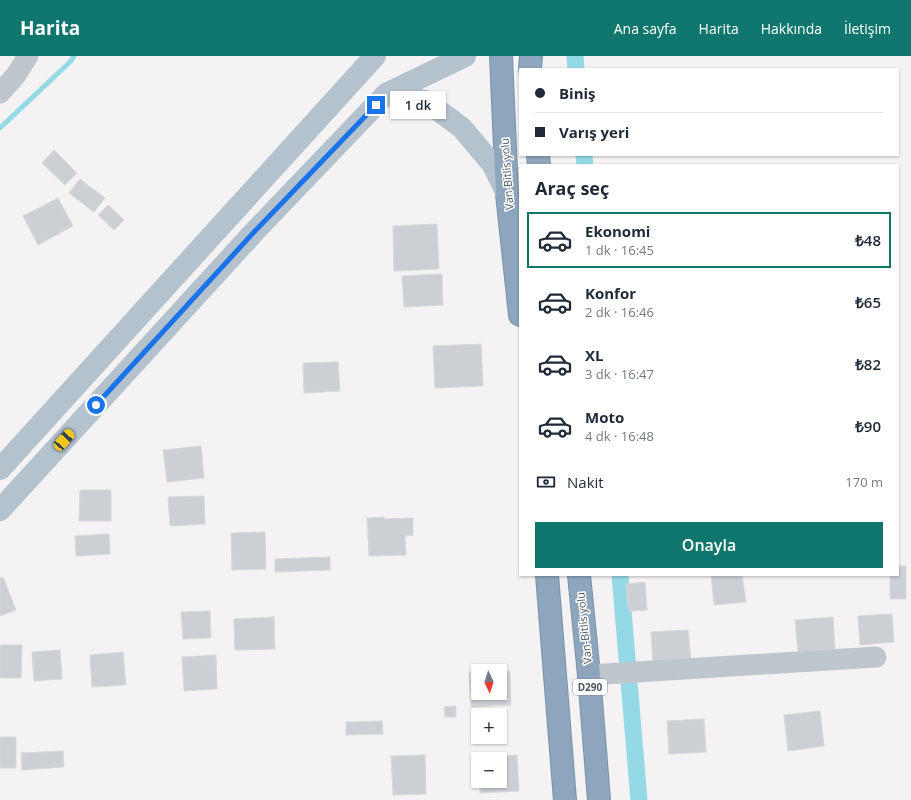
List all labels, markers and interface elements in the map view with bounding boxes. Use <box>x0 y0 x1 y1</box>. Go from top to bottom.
text: Harita <box>20 15 80 41</box>
text: Ana sayfa <box>614 19 677 38</box>
text: Harita <box>699 19 739 38</box>
text: Hakkında <box>761 19 822 38</box>
text: İletişim <box>844 19 891 38</box>
text: Biniş <box>559 83 596 103</box>
callout: 1 dk <box>390 91 446 119</box>
route end <box>367 96 385 114</box>
text: 1 dk <box>405 96 431 114</box>
text: Varış yeri <box>559 122 629 142</box>
street label: Van-Bitlis yolu <box>497 138 516 211</box>
text: Araç seç <box>535 176 609 200</box>
text: Ekonomi <box>585 221 650 241</box>
icon: car <box>537 222 573 258</box>
text: ₺48 <box>855 230 881 250</box>
text: 1 dk · 16:45 <box>585 241 654 259</box>
text: Konfor <box>585 283 636 303</box>
icon: car <box>537 284 573 320</box>
text: ₺65 <box>855 292 881 312</box>
text: 2 dk · 16:46 <box>585 303 654 321</box>
text: XL <box>585 345 603 365</box>
icon: car <box>537 346 573 382</box>
text: ₺82 <box>855 354 881 374</box>
text: 3 dk · 16:47 <box>585 365 654 383</box>
route start <box>87 396 105 414</box>
text: Moto <box>585 407 624 427</box>
icon: car <box>537 408 573 444</box>
text: ₺90 <box>855 416 881 436</box>
car <box>52 427 76 453</box>
text: 4 dk · 16:48 <box>585 427 654 445</box>
icon: cash <box>535 471 557 493</box>
text: Nakit <box>567 472 604 492</box>
text: 170 m <box>845 473 883 491</box>
button: Onayla <box>535 522 883 568</box>
street label: Van-Bitlis yolu <box>572 591 595 665</box>
north arrow <box>471 664 507 700</box>
map controls <box>471 664 507 788</box>
road number: D290 <box>573 679 607 695</box>
button: + <box>471 708 507 744</box>
button: − <box>471 752 507 788</box>

